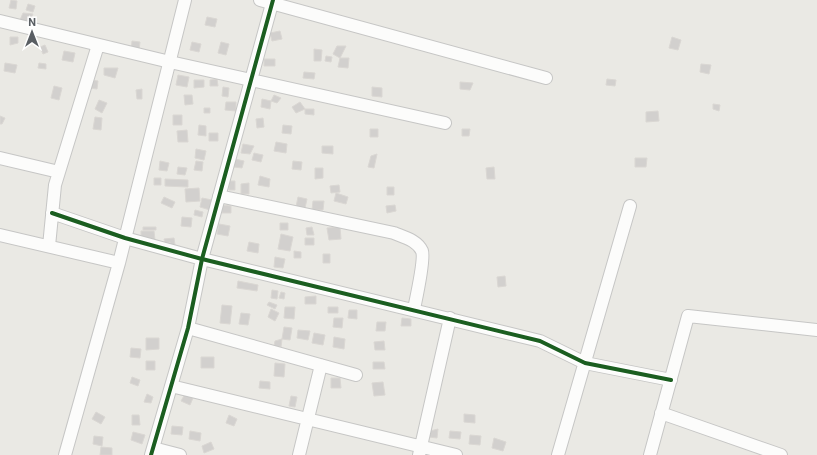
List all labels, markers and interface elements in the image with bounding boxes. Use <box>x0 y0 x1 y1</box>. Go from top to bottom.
north arrow <box>12 12 52 52</box>
text: N <box>28 16 36 29</box>

